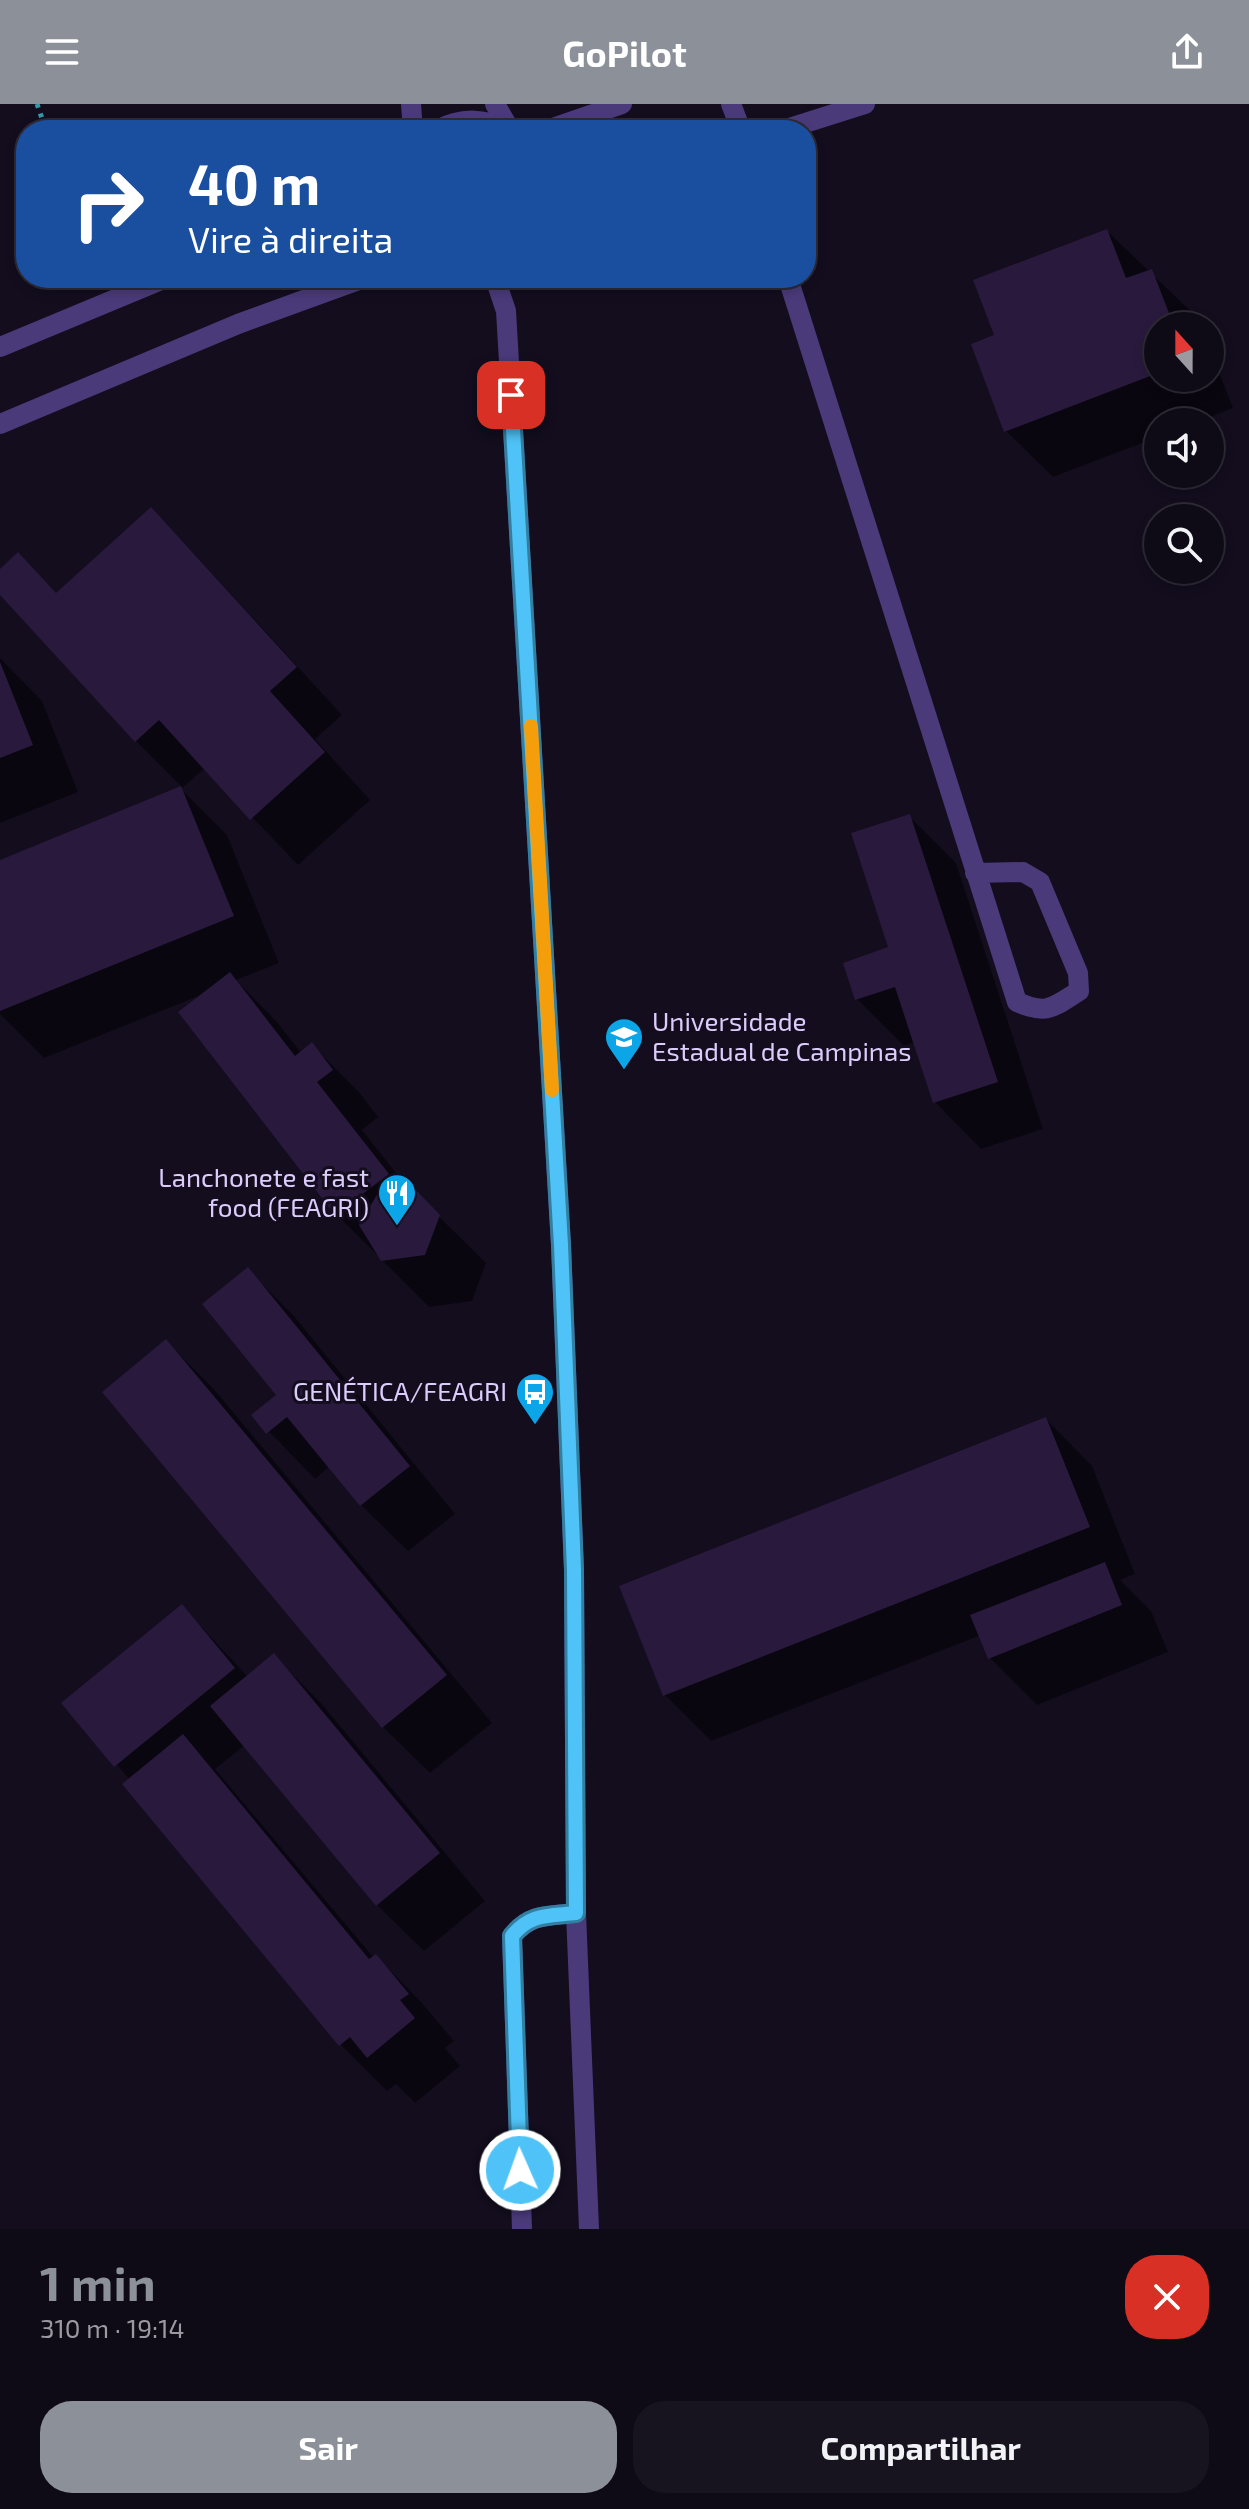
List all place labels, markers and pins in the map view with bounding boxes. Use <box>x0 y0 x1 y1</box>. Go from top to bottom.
pin <box>477 361 545 429</box>
place label: Universidade Estadual de Campinas <box>652 1005 911 1066</box>
school or university icon: Universidade Estadual de Campinas <box>603 1016 645 1071</box>
place label: Lanchonete e fast food (FEAGRI) <box>158 1161 369 1222</box>
restaurant icon: Lanchonete e fast food (FEAGRI) <box>376 1172 418 1227</box>
bus stop icon: GENÉTICA/FEAGRI <box>514 1371 556 1426</box>
place label: GENÉTICA/FEAGRI <box>293 1375 507 1406</box>

